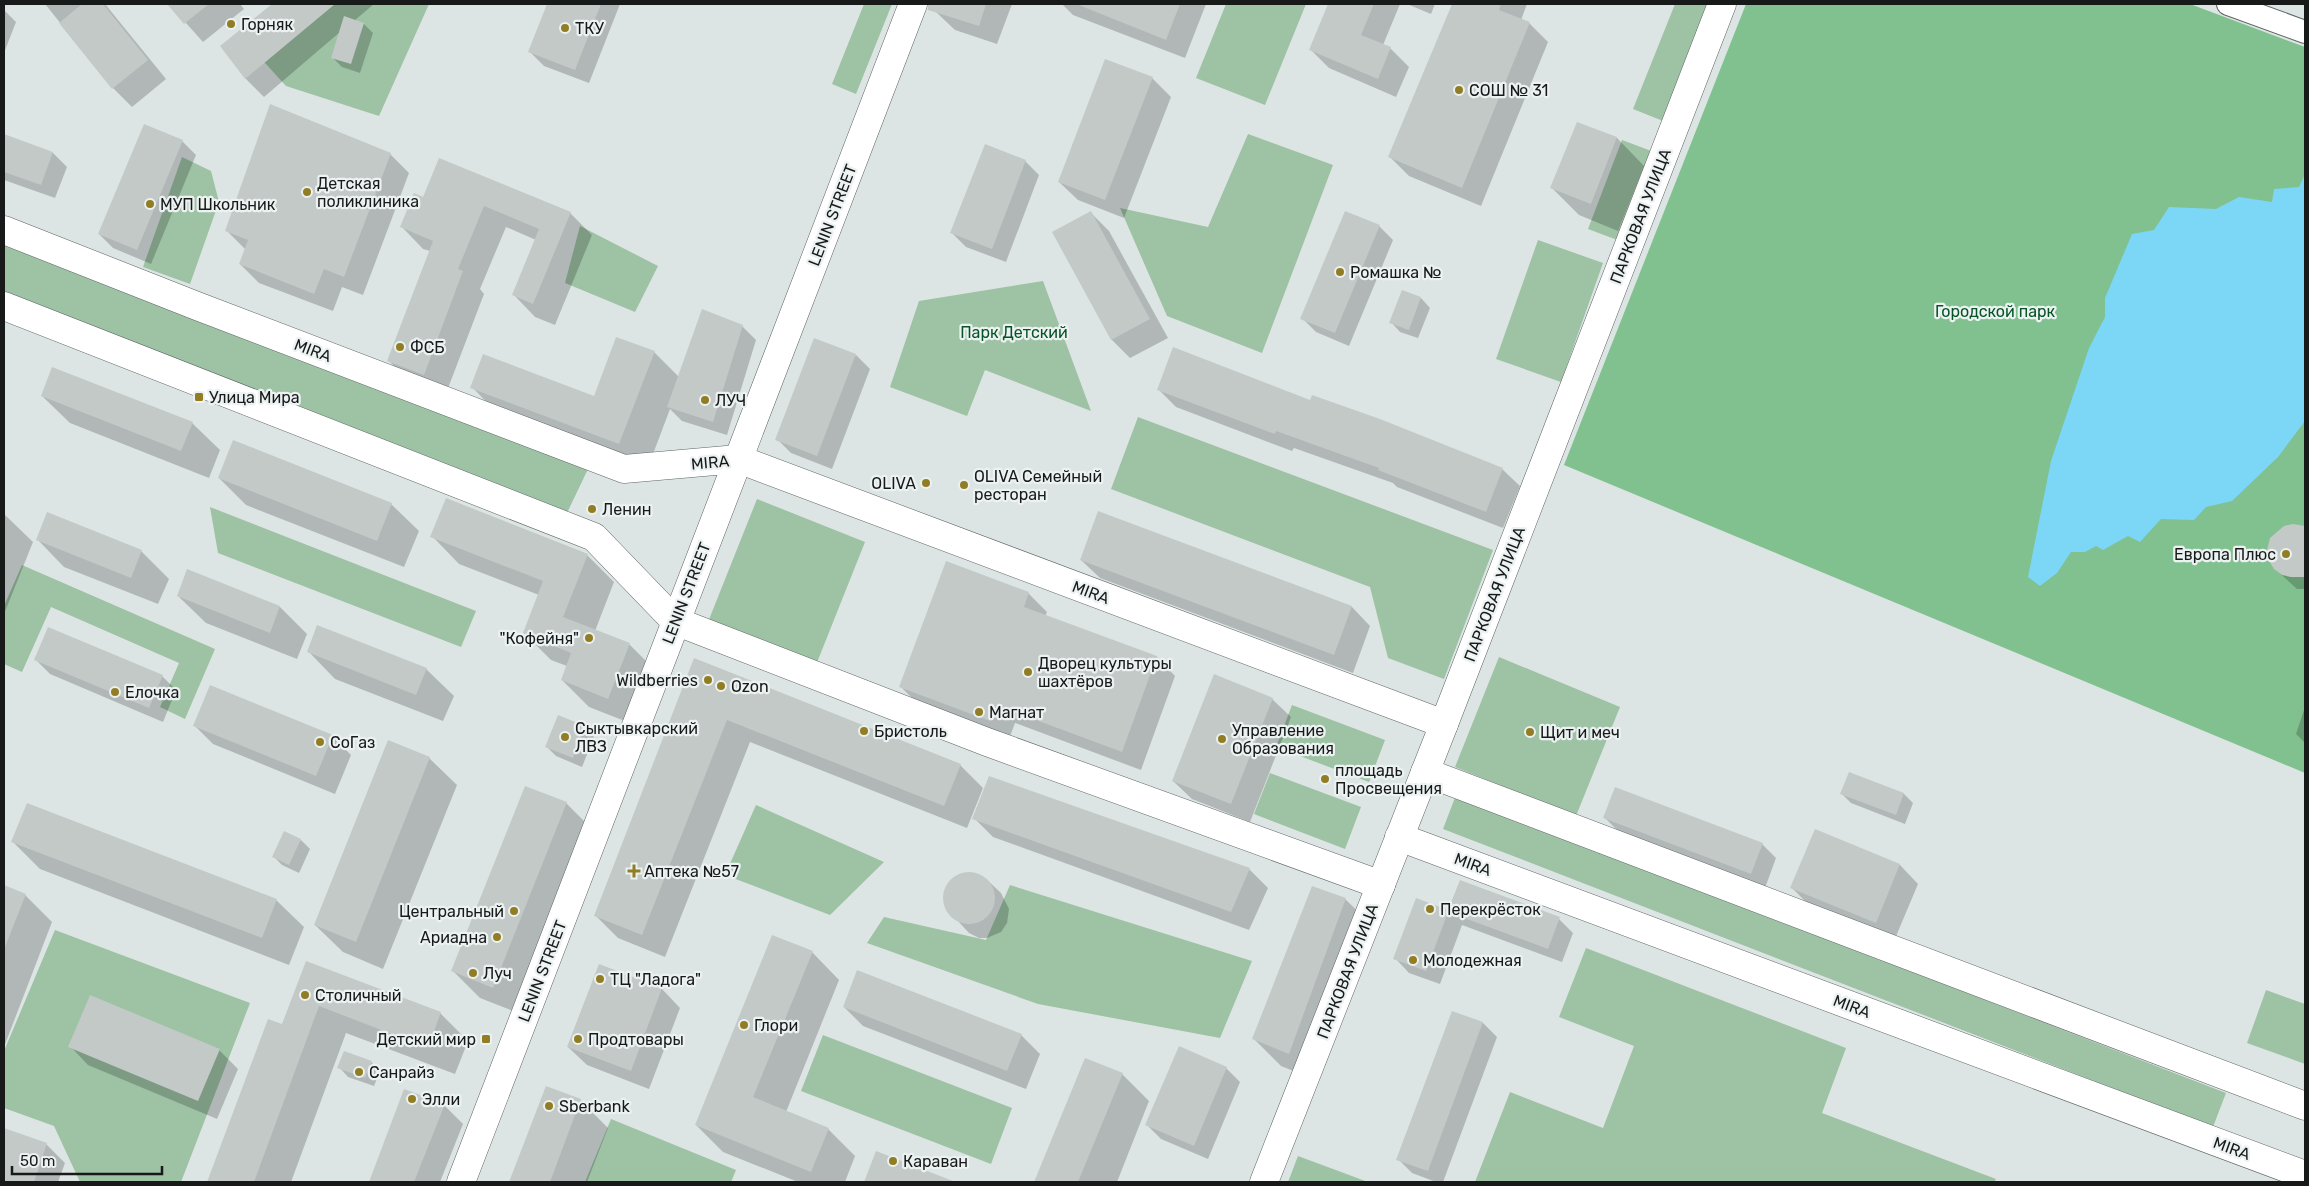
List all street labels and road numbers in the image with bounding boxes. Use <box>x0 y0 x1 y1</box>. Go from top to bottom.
street label: ПАРКОВАЯ УЛИЦА <box>1606 146 1675 286</box>
street label: LENIN STREET <box>804 162 861 269</box>
street label: MIRA <box>292 335 334 366</box>
street label: MIRA <box>690 451 730 474</box>
street label: ПАРКОВАЯ УЛИЦА <box>1460 524 1529 664</box>
street label: LENIN STREET <box>658 540 715 647</box>
street label: MIRA <box>1070 577 1112 608</box>
street label: MIRA <box>1452 849 1494 880</box>
street label: ПАРКОВАЯ УЛИЦА <box>1313 901 1382 1041</box>
street label: LENIN STREET <box>514 918 571 1025</box>
street label: MIRA <box>1831 991 1873 1022</box>
street label: MIRA <box>2211 1133 2253 1164</box>

